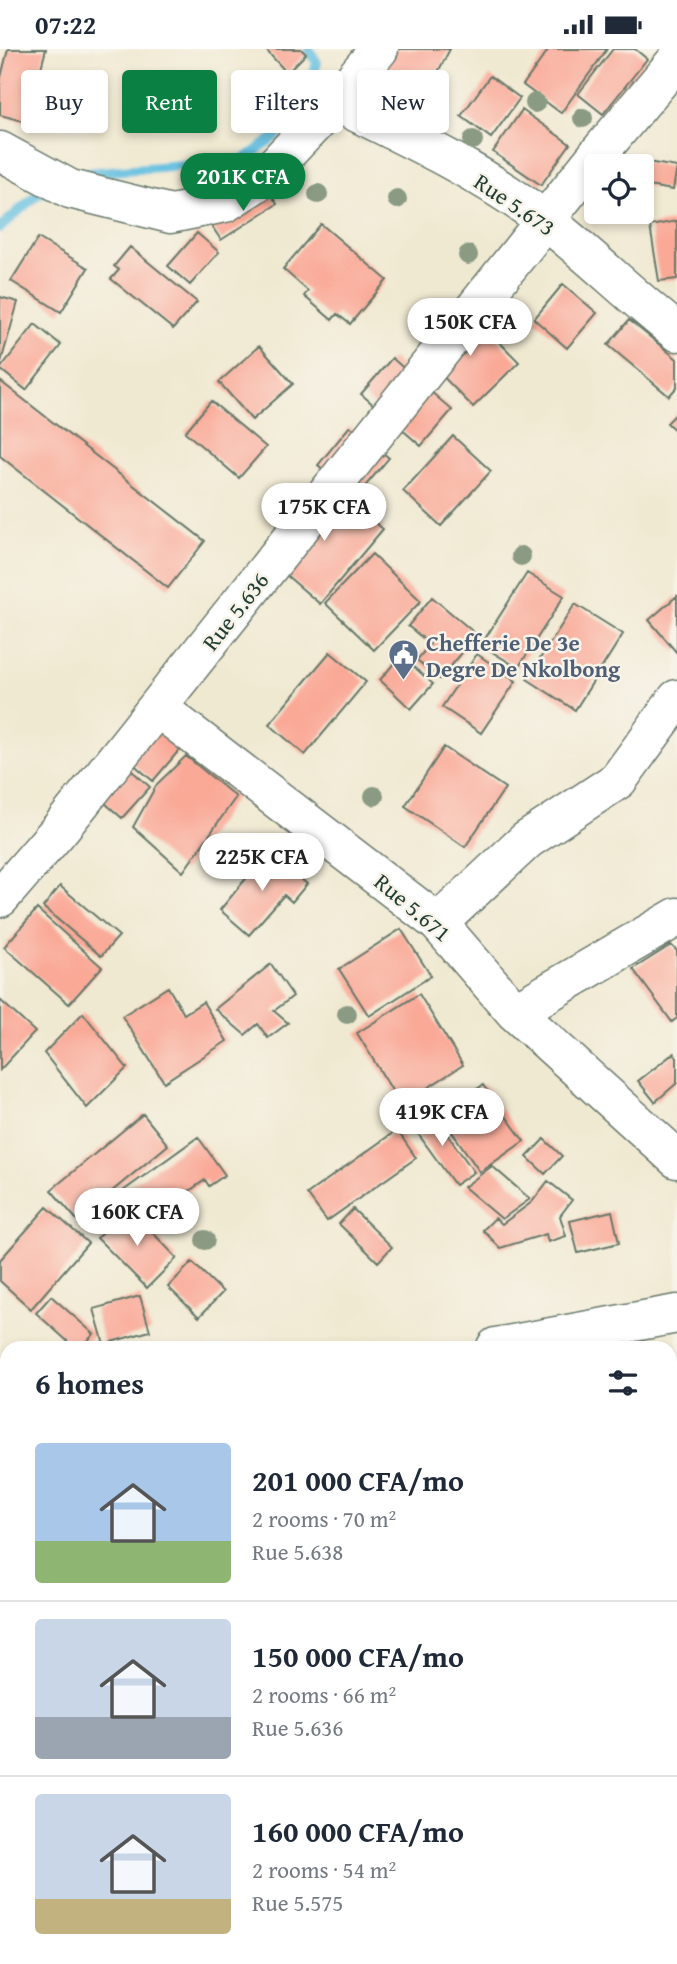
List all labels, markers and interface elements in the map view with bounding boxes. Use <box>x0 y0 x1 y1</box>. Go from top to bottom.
text: 07:22 <box>35 5 96 44</box>
chip: Buy <box>21 70 108 133</box>
chip: Rent <box>122 70 217 133</box>
chip: Filters <box>231 70 343 133</box>
chip: New <box>357 70 449 133</box>
pin: 201K CFA <box>171 153 315 213</box>
map controls <box>584 154 654 224</box>
button: locate <box>584 154 654 224</box>
text: 201K CFA <box>196 159 290 192</box>
street label: Rue 5.673 <box>468 165 562 243</box>
pin: 150K CFA <box>398 299 542 358</box>
text: 150K CFA <box>423 304 517 337</box>
pin: 175K CFA <box>252 483 396 543</box>
text: 175K CFA <box>277 489 371 522</box>
street label: Rue 5.636 <box>194 565 276 657</box>
place label: Chefferie De 3e Degre De Nkolbong <box>426 626 621 685</box>
public building icon: Chefferie De 3e Degre De Nkolbong <box>386 638 420 682</box>
pin: 225K CFA <box>190 833 334 893</box>
text: 225K CFA <box>215 839 309 872</box>
street label: Rue 5.671 <box>367 865 459 949</box>
pin: 419K CFA <box>370 1089 514 1148</box>
text: 419K CFA <box>395 1094 489 1127</box>
pin: 160K CFA <box>65 1189 209 1248</box>
text: 160K CFA <box>90 1194 184 1227</box>
text: 6 homes <box>35 1361 144 1405</box>
icon: filters <box>604 1364 642 1402</box>
text: 201 000 CFA/mo <box>252 1458 464 1502</box>
icon: home <box>91 1471 175 1555</box>
text: 2 rooms · 70 m² <box>252 1502 396 1535</box>
text: Rue 5.638 <box>252 1535 343 1568</box>
text: 150 000 CFA/mo <box>252 1634 464 1678</box>
icon: home <box>91 1647 175 1731</box>
text: 2 rooms · 66 m² <box>252 1678 396 1711</box>
text: Rue 5.636 <box>252 1711 343 1744</box>
text: 160 000 CFA/mo <box>252 1809 464 1853</box>
icon: home <box>91 1822 175 1906</box>
text: 2 rooms · 54 m² <box>252 1853 396 1886</box>
text: Rue 5.575 <box>252 1886 343 1919</box>

